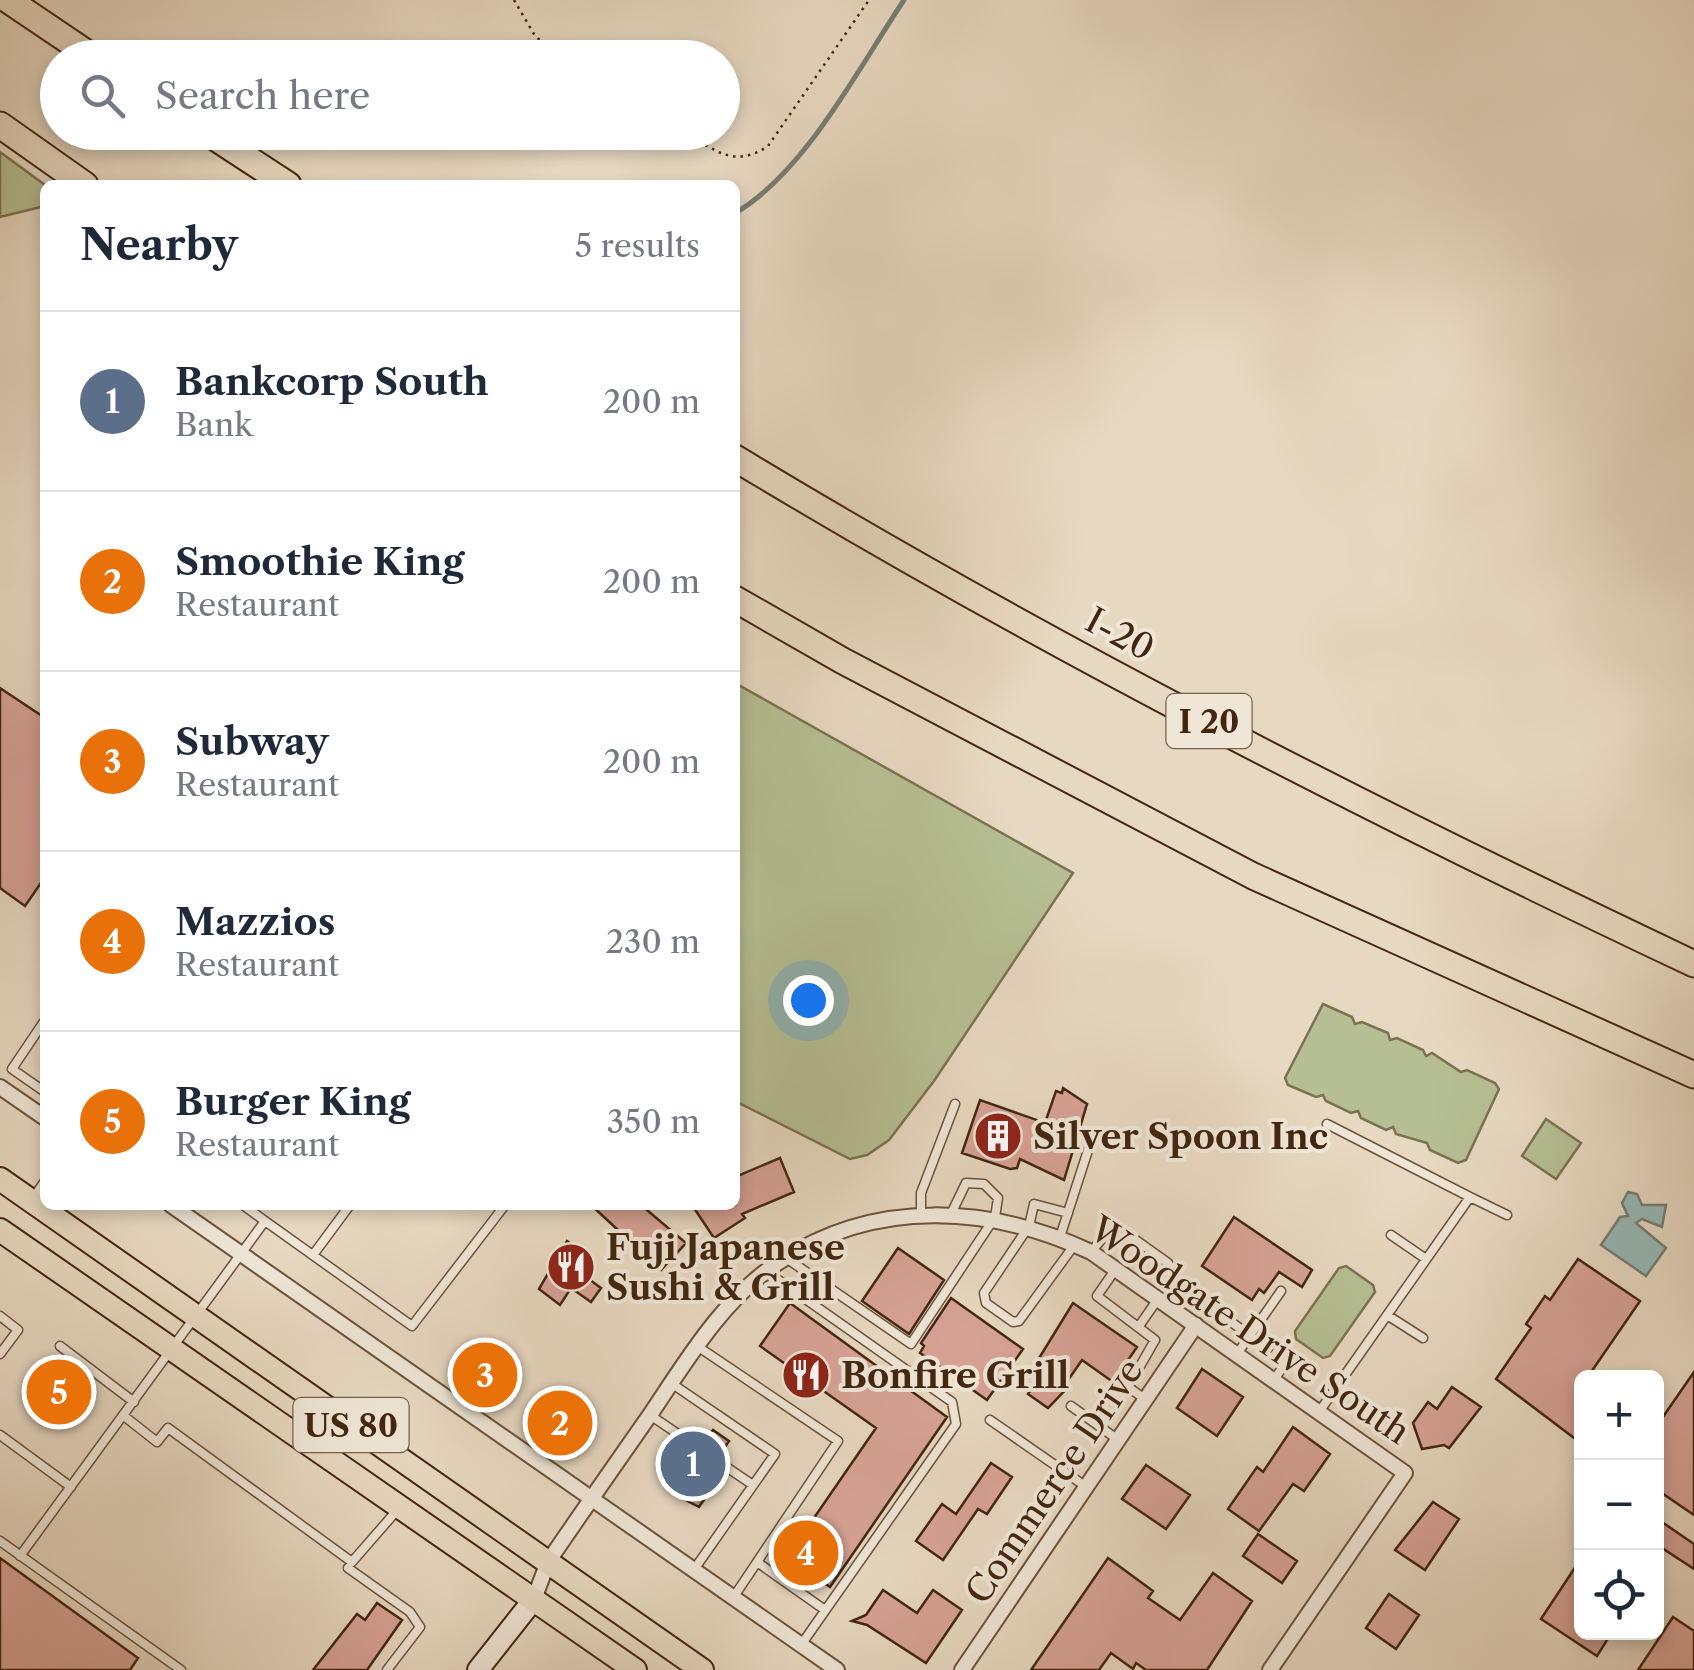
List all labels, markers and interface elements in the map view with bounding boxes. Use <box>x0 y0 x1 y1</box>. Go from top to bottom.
search box <box>40 40 740 150</box>
icon: search <box>75 68 130 123</box>
text: Search here <box>155 72 370 119</box>
text: Nearby <box>80 219 238 271</box>
text: 5 results <box>575 226 700 265</box>
text: Bankcorp South <box>175 358 489 405</box>
text: 1 <box>105 382 120 421</box>
text: 200 m <box>603 382 700 421</box>
text: Bank <box>175 405 253 444</box>
text: Smoothie King <box>175 538 465 585</box>
text: 2 <box>103 562 122 601</box>
text: 200 m <box>603 562 700 601</box>
text: Restaurant <box>175 585 339 624</box>
street label: I-20 <box>1078 598 1162 670</box>
road number: I 20 <box>1166 694 1252 748</box>
text: Subway <box>175 718 328 765</box>
text: 3 <box>103 742 122 781</box>
text: 200 m <box>603 742 700 781</box>
text: Restaurant <box>175 765 339 804</box>
text: Mazzios <box>175 898 335 945</box>
text: 4 <box>103 922 122 961</box>
text: 230 m <box>605 922 700 961</box>
text: Restaurant <box>175 945 339 984</box>
your location <box>783 975 834 1026</box>
text: Burger King <box>175 1078 411 1125</box>
text: 5 <box>104 1102 121 1141</box>
text: 350 m <box>606 1102 700 1141</box>
building icon: Silver Spoon Inc <box>972 1110 1024 1162</box>
place label: Silver Spoon Inc <box>1033 1115 1328 1158</box>
text: Restaurant <box>175 1125 339 1164</box>
street label: Woodgate Drive South <box>1081 1206 1418 1453</box>
place label: Fuji Japanese Sushi & Grill <box>606 1226 845 1309</box>
restaurant icon: Fuji Japanese Sushi & Grill <box>545 1241 597 1293</box>
pin: 3 <box>452 1338 518 1412</box>
restaurant icon: Bonfire Grill <box>780 1349 832 1401</box>
street label: Commerce Drive <box>956 1351 1152 1611</box>
pin: 5 <box>27 1354 92 1430</box>
place label: Bonfire Grill <box>841 1354 1069 1397</box>
map controls <box>1574 1370 1664 1640</box>
button: + <box>1574 1370 1664 1460</box>
pin: 2 <box>528 1386 592 1460</box>
road number: US 80 <box>294 1398 408 1452</box>
pin: 1 <box>660 1426 726 1502</box>
button: − <box>1574 1460 1664 1550</box>
pin: 4 <box>774 1516 838 1590</box>
button: locate <box>1574 1550 1664 1640</box>

